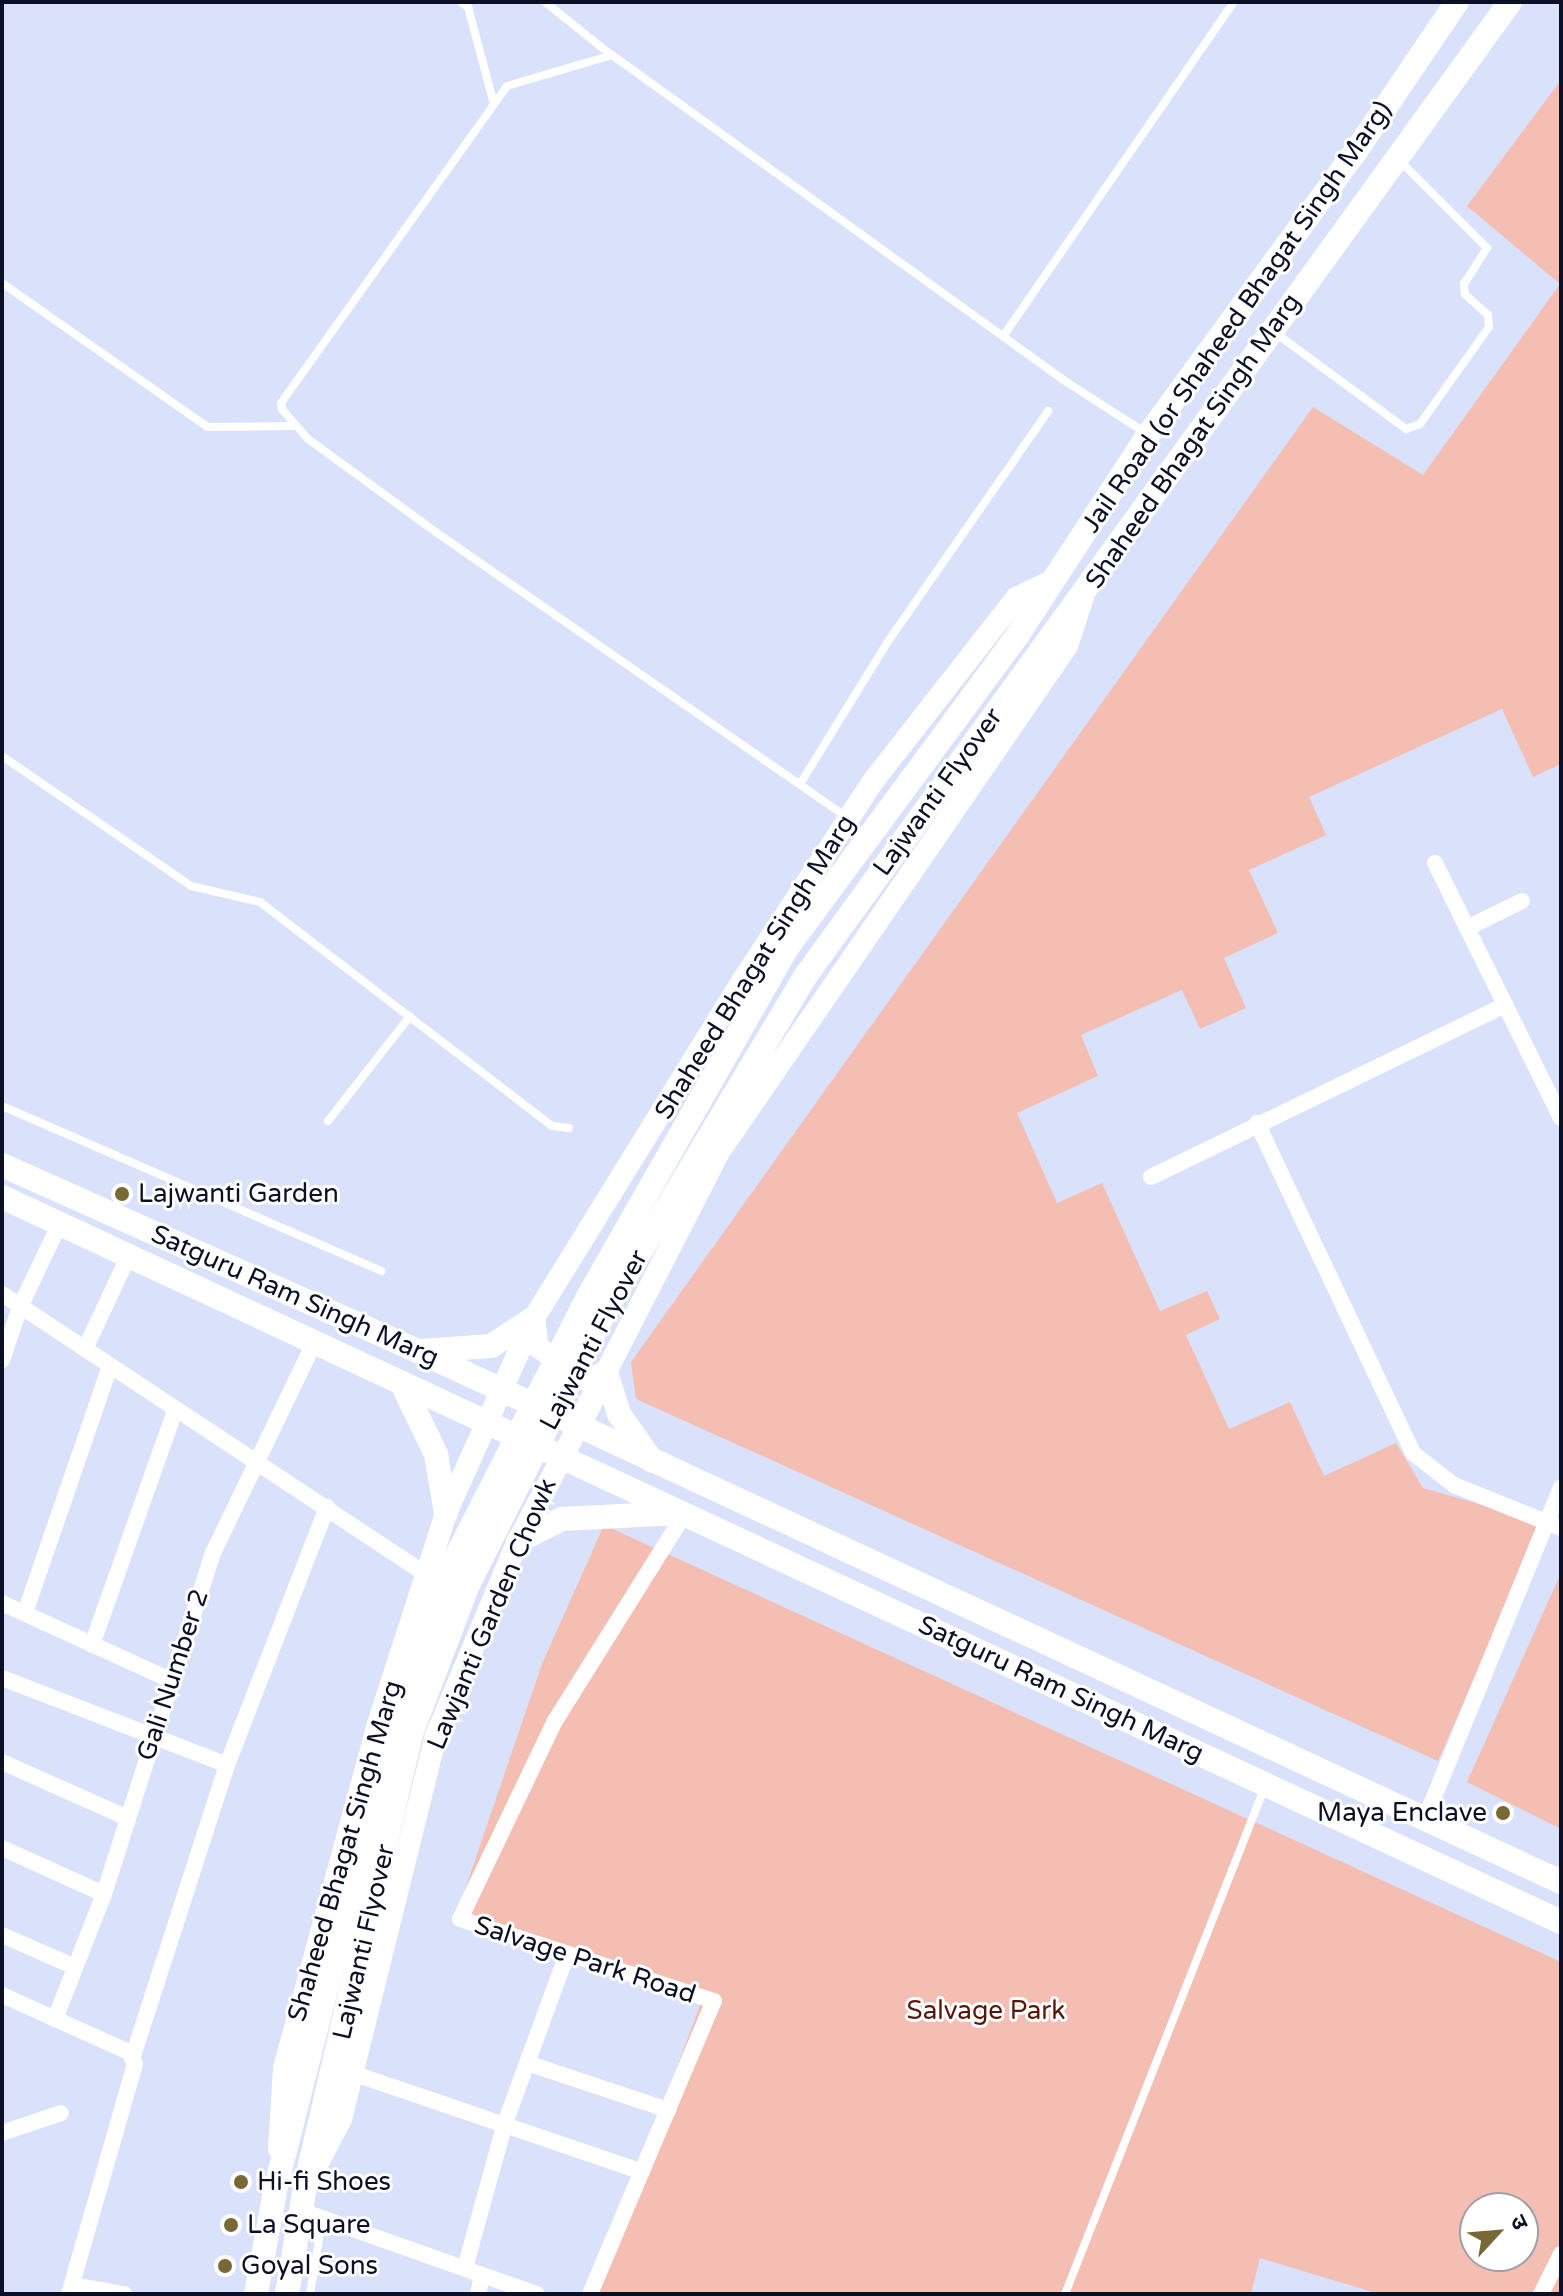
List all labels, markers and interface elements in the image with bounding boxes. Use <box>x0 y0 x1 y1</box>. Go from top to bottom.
street label: Jail Road (or Shaheed Bhagat Singh Marg) <box>1075 95 1399 539</box>
street label: Shaheed Bhagat Singh Marg <box>1079 287 1307 595</box>
street label: Lajwanti Flyover <box>867 702 1009 882</box>
street label: Shaheed Bhagat Singh Marg <box>648 809 862 1125</box>
place label: Lajwanti Garden <box>138 1178 339 1210</box>
marker: Lajwanti Garden <box>113 1185 131 1203</box>
street label: Satguru Ram Singh Marg <box>146 1218 444 1374</box>
street label: Lajwanti Flyover <box>533 1245 655 1435</box>
street label: Lawjanti Garden Chowk <box>421 1474 563 1754</box>
street label: Gali Number 2 <box>131 1585 215 1765</box>
street label: Satguru Ram Singh Marg <box>913 1609 1209 1769</box>
street label: Shaheed Bhagat Singh Marg <box>281 1677 409 2025</box>
place label: Maya Enclave <box>1317 1797 1487 1829</box>
marker: Maya Enclave <box>1494 1804 1512 1822</box>
street label: Lajwanti Flyover <box>326 1841 402 2043</box>
street label: Salvage Park Road <box>470 1909 700 2011</box>
park label: Salvage Park <box>907 1995 1065 2027</box>
place label: Hi-fi Shoes <box>257 2166 391 2198</box>
marker: Hi-fi Shoes <box>232 2173 250 2191</box>
north arrow <box>1459 2192 1539 2272</box>
place label: La Square <box>247 2209 370 2241</box>
text: उ <box>1504 2211 1533 2234</box>
marker: La Square <box>222 2216 240 2234</box>
place label: Goyal Sons <box>241 2250 378 2282</box>
marker: Goyal Sons <box>216 2257 234 2275</box>

